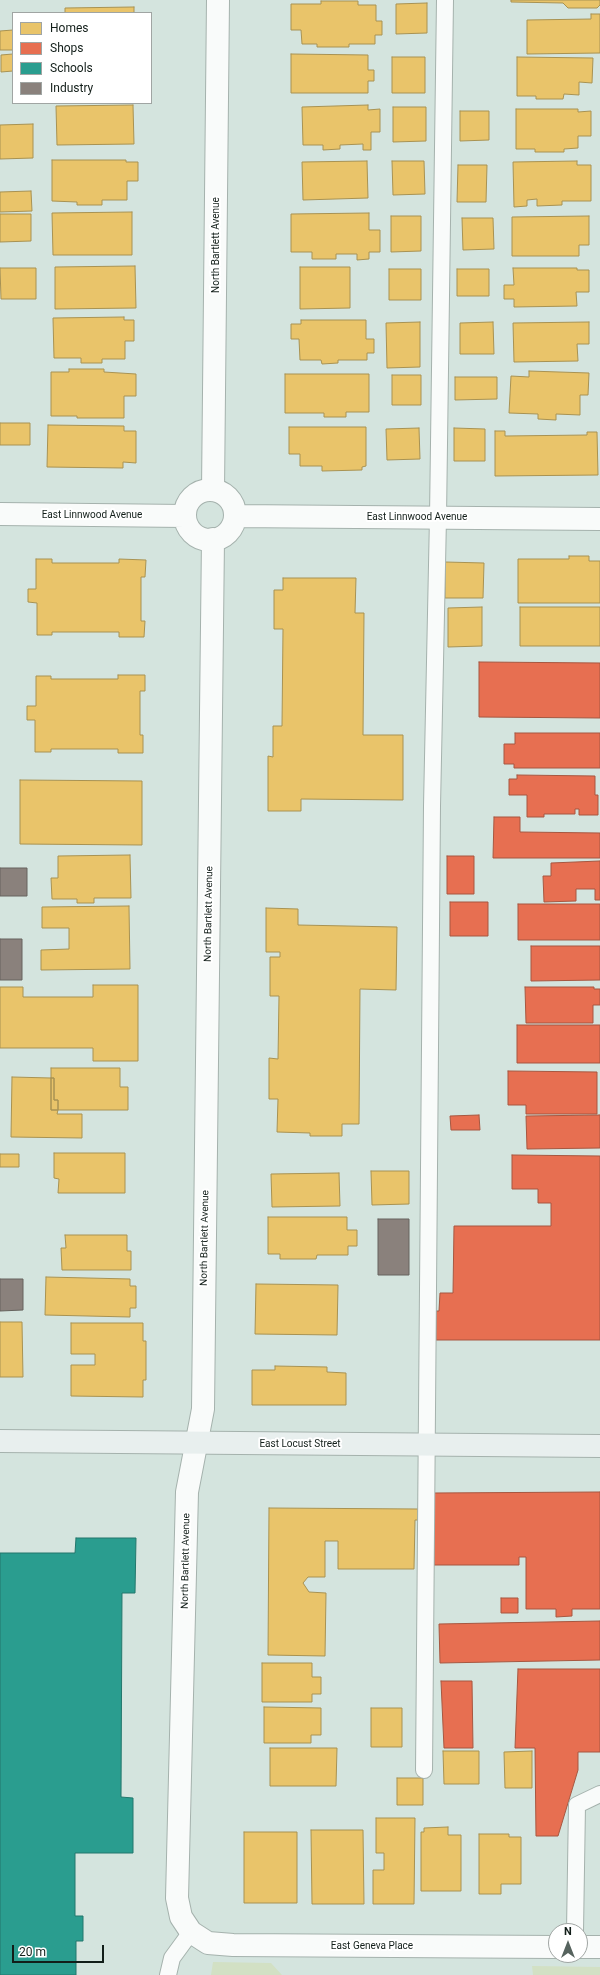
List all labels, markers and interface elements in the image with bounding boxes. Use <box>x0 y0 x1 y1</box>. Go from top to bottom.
legend <box>12 12 152 104</box>
text: Homes <box>50 21 88 35</box>
text: Shops <box>50 41 84 55</box>
text: Schools <box>50 61 93 75</box>
text: Industry <box>50 81 93 95</box>
street label: North Bartlett Avenue <box>210 197 222 293</box>
street label: East Linnwood Avenue <box>42 509 142 521</box>
street label: East Linnwood Avenue <box>367 511 467 523</box>
street label: North Bartlett Avenue <box>202 866 216 962</box>
street label: North Bartlett Avenue <box>198 1190 212 1286</box>
street label: East Locust Street <box>259 1438 341 1450</box>
street label: North Bartlett Avenue <box>179 1513 193 1609</box>
north arrow <box>548 1923 588 1963</box>
text: N <box>564 1925 572 1938</box>
scale bar <box>14 1937 106 1963</box>
street label: East Geneva Place <box>331 1940 413 1952</box>
text: 20 m <box>19 1945 46 1959</box>

